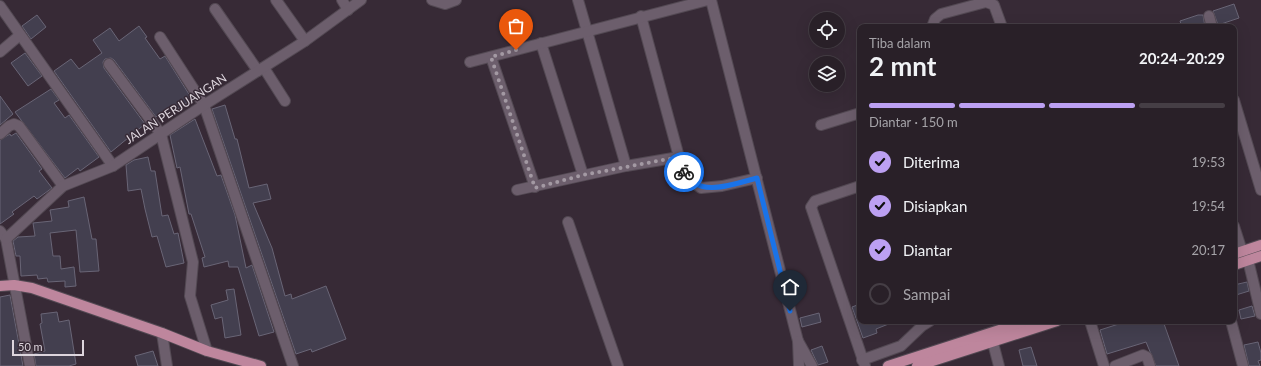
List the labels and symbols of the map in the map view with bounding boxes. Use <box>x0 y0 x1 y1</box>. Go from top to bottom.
pin <box>499 9 533 50</box>
street label: JALAN PERJUANGAN <box>122 70 229 147</box>
courier <box>664 152 704 192</box>
pin <box>773 270 807 311</box>
scale bar <box>12 338 84 357</box>

